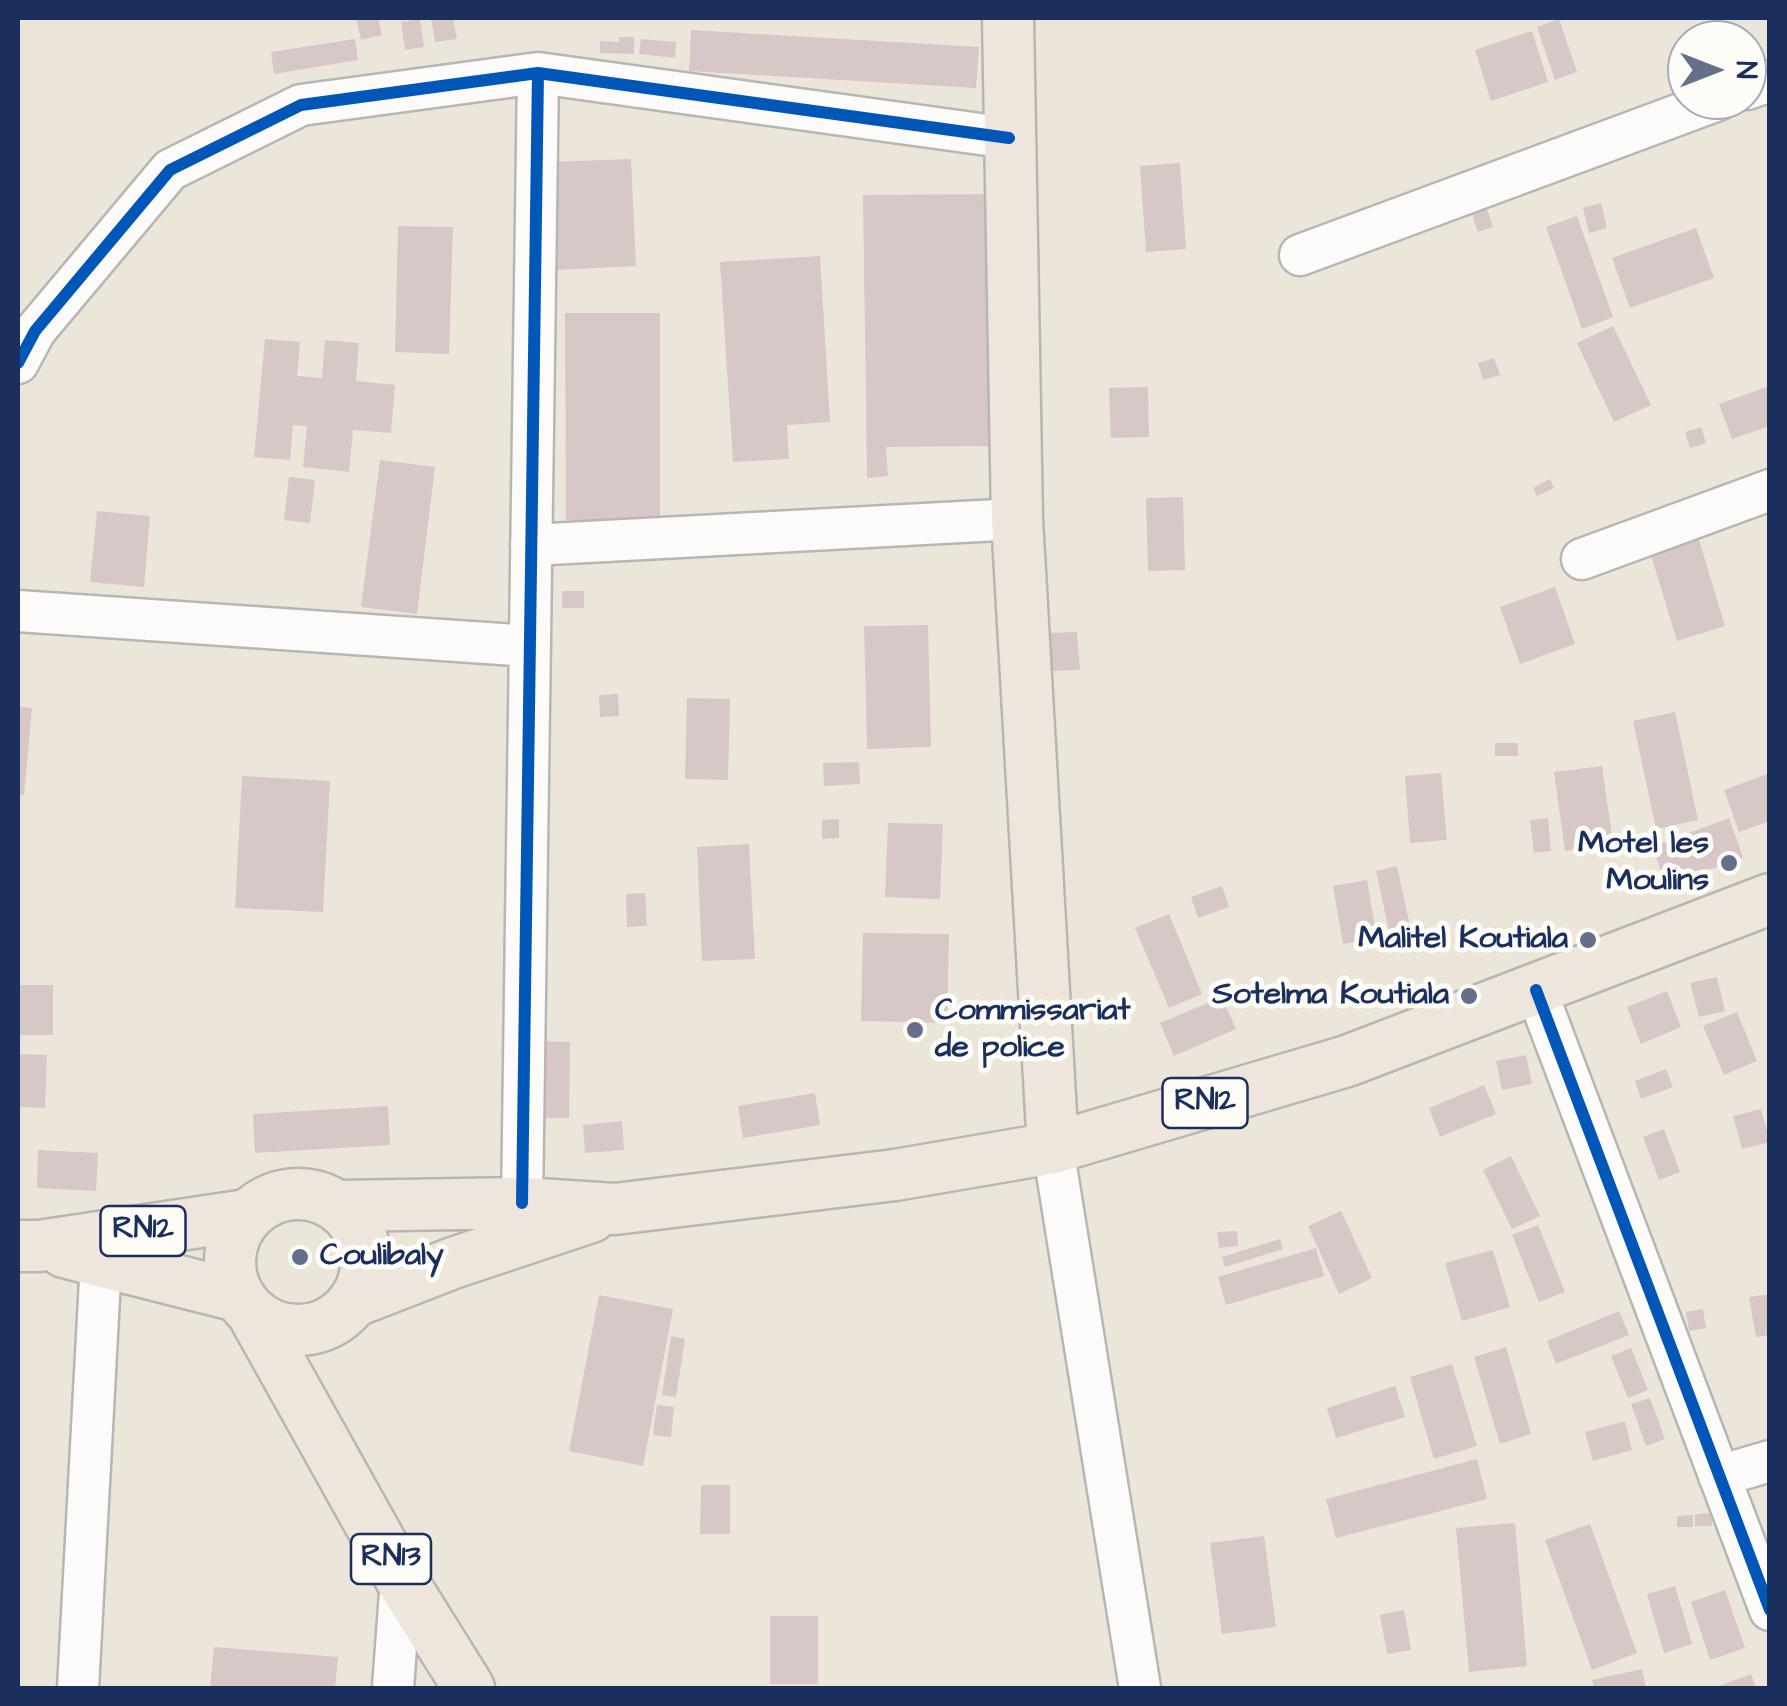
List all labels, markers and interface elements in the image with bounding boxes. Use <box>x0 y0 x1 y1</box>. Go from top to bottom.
north arrow <box>1667 20 1767 120</box>
text: N <box>1726 61 1765 79</box>
place label: Motel les Moulins <box>1578 826 1709 901</box>
marker: Motel les Moulins <box>1718 852 1740 874</box>
place label: Malitel Koutiala <box>1358 921 1568 959</box>
marker: Malitel Koutiala <box>1577 929 1599 951</box>
place label: Sotelma Koutiala <box>1212 977 1449 1015</box>
marker: Sotelma Koutiala <box>1458 985 1480 1007</box>
place label: Commissariat de police <box>935 993 1130 1068</box>
marker: Commissariat de police <box>904 1019 926 1041</box>
road number: RN12 <box>1162 1078 1248 1128</box>
road number: RN12 <box>100 1206 186 1256</box>
place label: Coulibaly <box>320 1238 444 1276</box>
marker: Coulibaly <box>289 1246 311 1268</box>
road number: RN13 <box>351 1534 431 1584</box>

